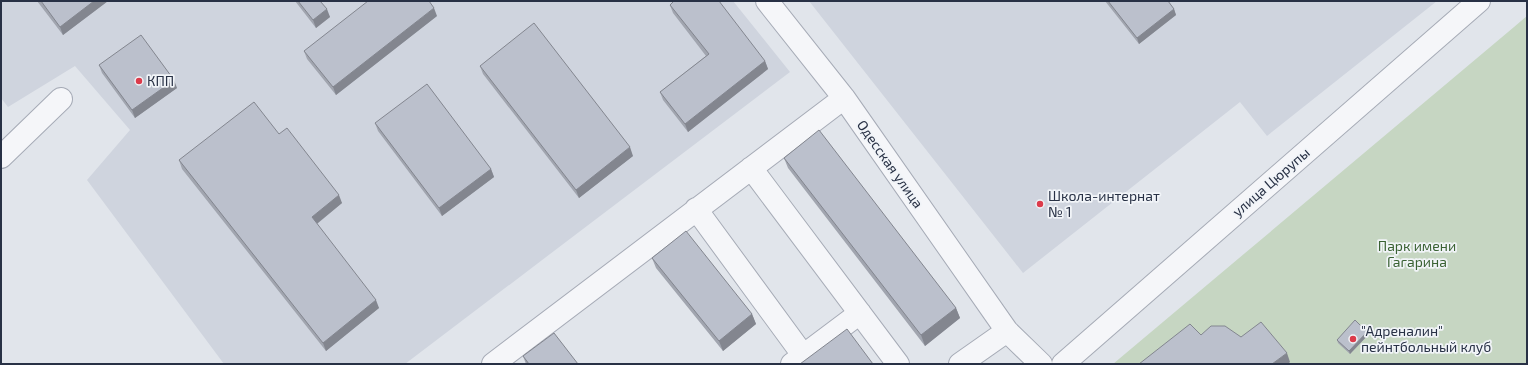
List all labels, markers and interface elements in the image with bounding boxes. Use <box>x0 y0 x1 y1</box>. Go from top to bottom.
place label: КПП <box>147 72 174 89</box>
marker: КПП <box>134 76 144 86</box>
street label: Одесская улица <box>854 116 927 211</box>
street label: улица Цюрупы <box>1229 143 1313 220</box>
place label: Школа-интернат № 1 <box>1048 187 1160 220</box>
marker: Школа-интернат № 1 <box>1035 199 1045 209</box>
park label: Парк имени Гагарина <box>1378 237 1456 270</box>
place label: "Адреналин" пейнтбольный клуб <box>1361 322 1491 355</box>
marker: "Адреналин" пейнтбольный клуб <box>1348 334 1358 344</box>

